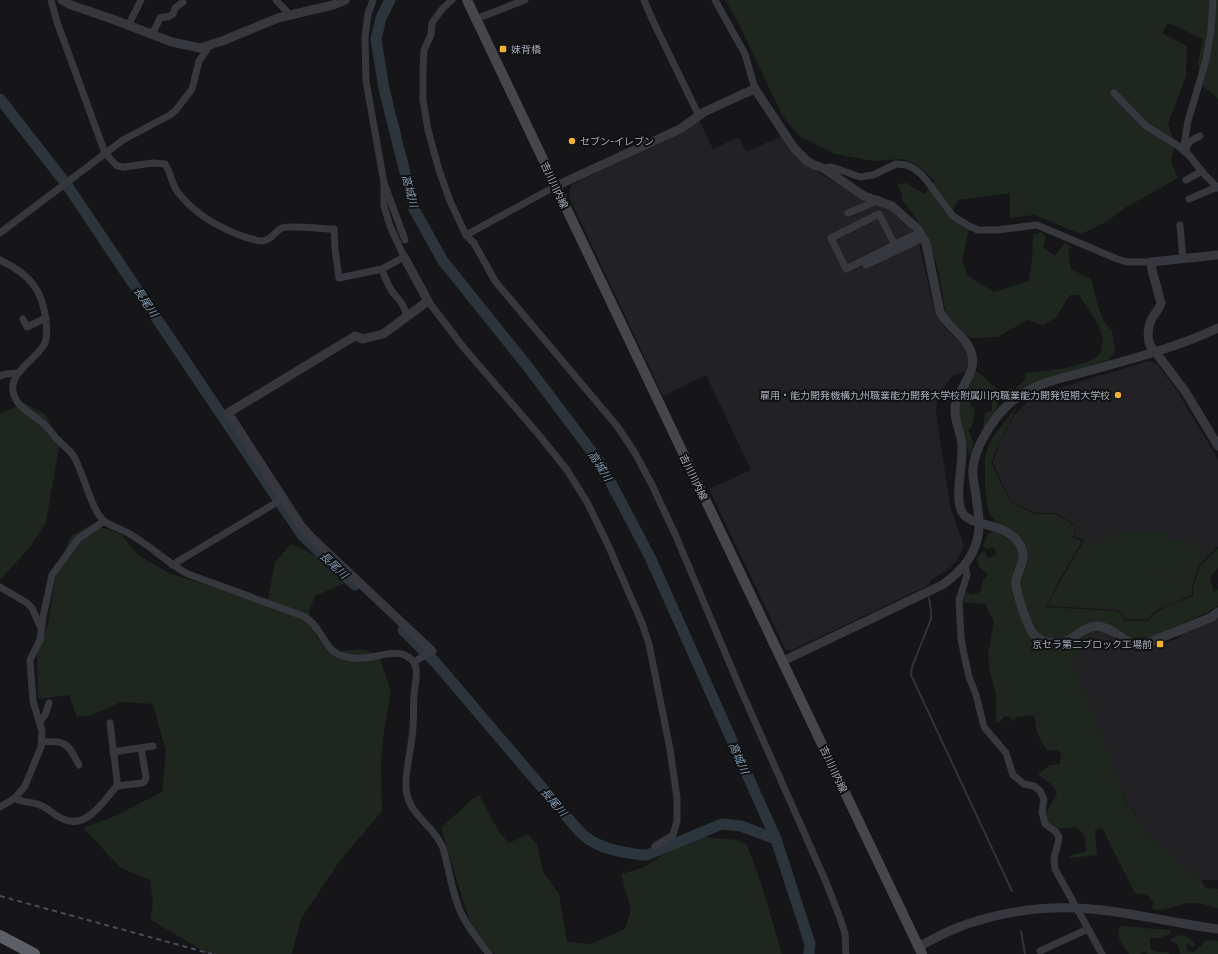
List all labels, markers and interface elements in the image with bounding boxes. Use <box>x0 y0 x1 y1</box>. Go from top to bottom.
marker: 妹背橋 <box>498 44 508 54</box>
place label: 妹背橋 <box>511 44 541 56</box>
marker: セブン-イレブン <box>567 136 577 146</box>
place label: セブン-イレブン <box>580 136 654 148</box>
street label: 吉川川内線 <box>538 160 570 211</box>
water label: 高城川 <box>399 174 420 210</box>
water label: 長尾川 <box>131 285 161 320</box>
place label: 雇用・能力開発機構九州職業能力開発大学校附属川内職業能力開発短期大学校 <box>760 390 1110 402</box>
marker: 雇用・能力開発機構九州職業能力開発大学校附属川内職業能力開発短期大学校 <box>1113 390 1123 400</box>
water label: 高城川 <box>585 449 615 484</box>
street label: 吉川川内線 <box>677 452 709 503</box>
water label: 長尾川 <box>317 549 351 582</box>
place label: 京セラ第二ブロック工場前 <box>1032 639 1152 651</box>
marker: 京セラ第二ブロック工場前 <box>1155 639 1165 649</box>
water label: 高城川 <box>726 740 752 777</box>
street label: 吉川川内線 <box>817 744 849 795</box>
water label: 長尾川 <box>538 786 570 820</box>

